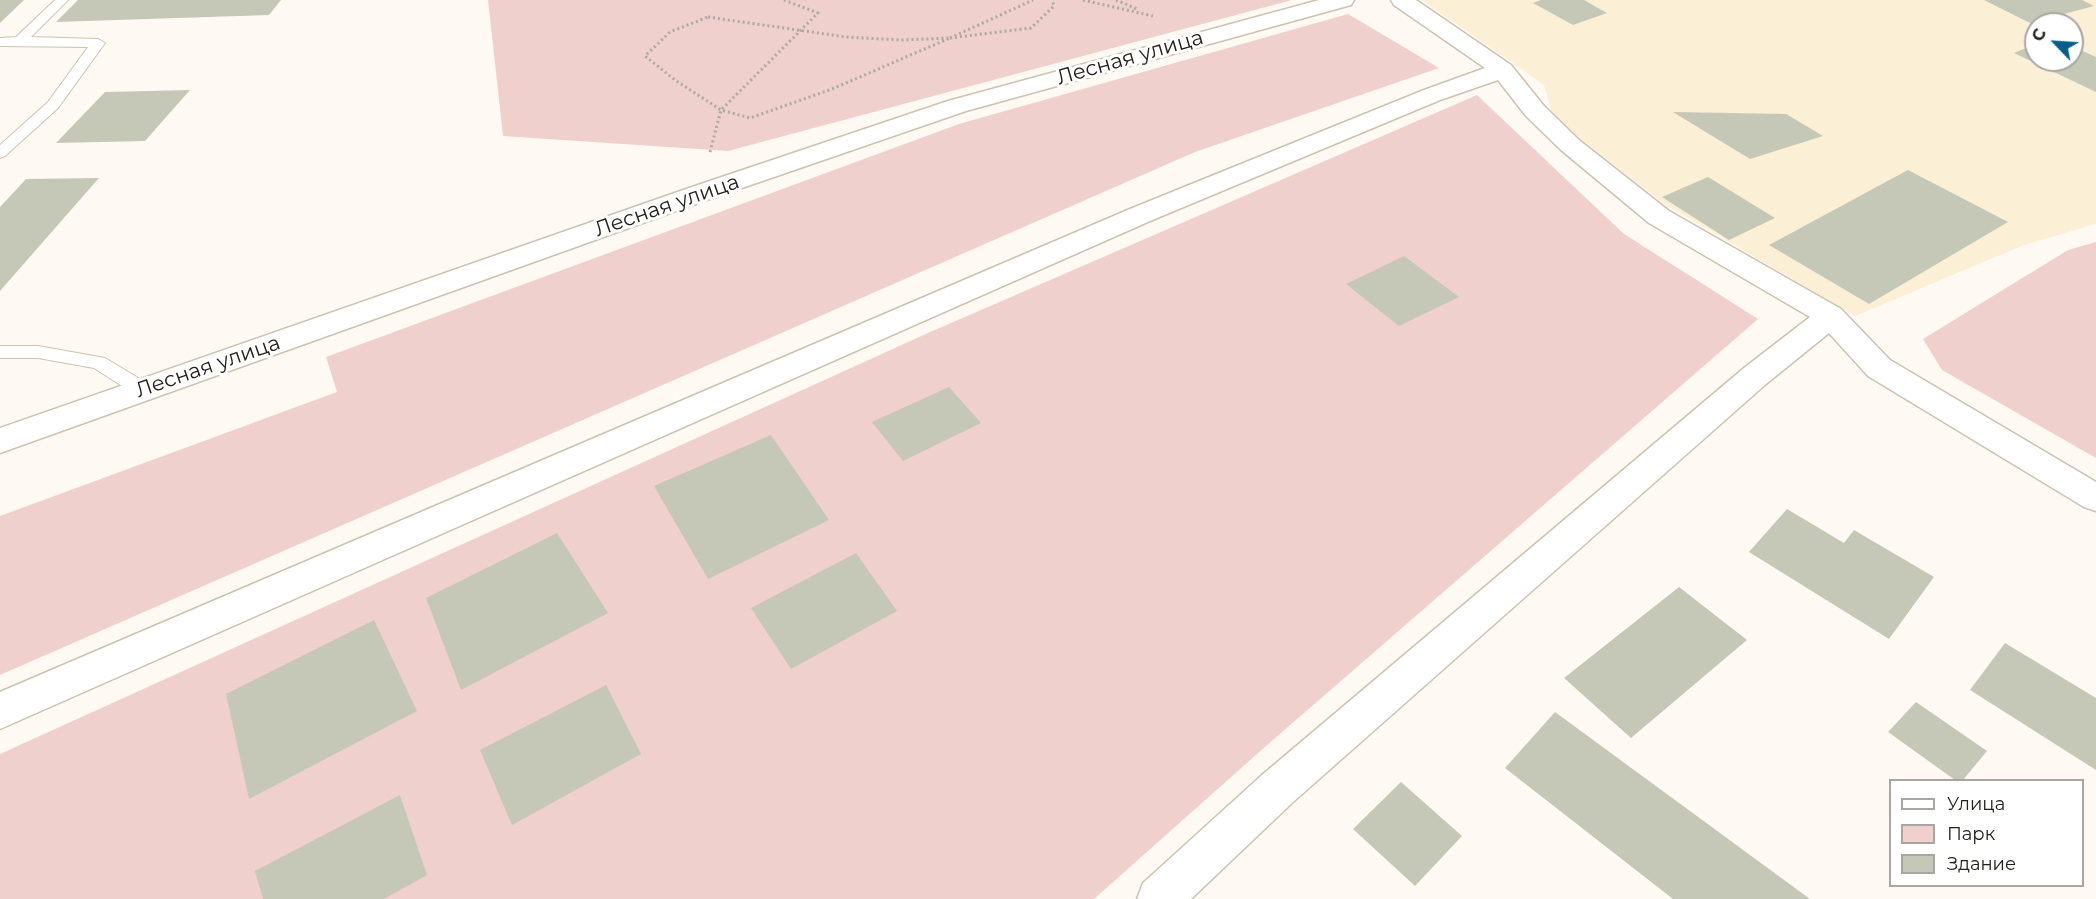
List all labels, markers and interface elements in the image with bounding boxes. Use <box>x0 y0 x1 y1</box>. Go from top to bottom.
north arrow <box>2024 12 2084 72</box>
street label: Лесная улица <box>1054 25 1206 91</box>
text: С <box>2028 26 2050 44</box>
street label: Лесная улица <box>591 169 743 243</box>
street label: Лесная улица <box>132 330 284 404</box>
legend <box>1889 779 2084 887</box>
text: Улица <box>1947 793 2005 815</box>
text: Парк <box>1947 823 1995 845</box>
text: Здание <box>1947 853 2016 875</box>

